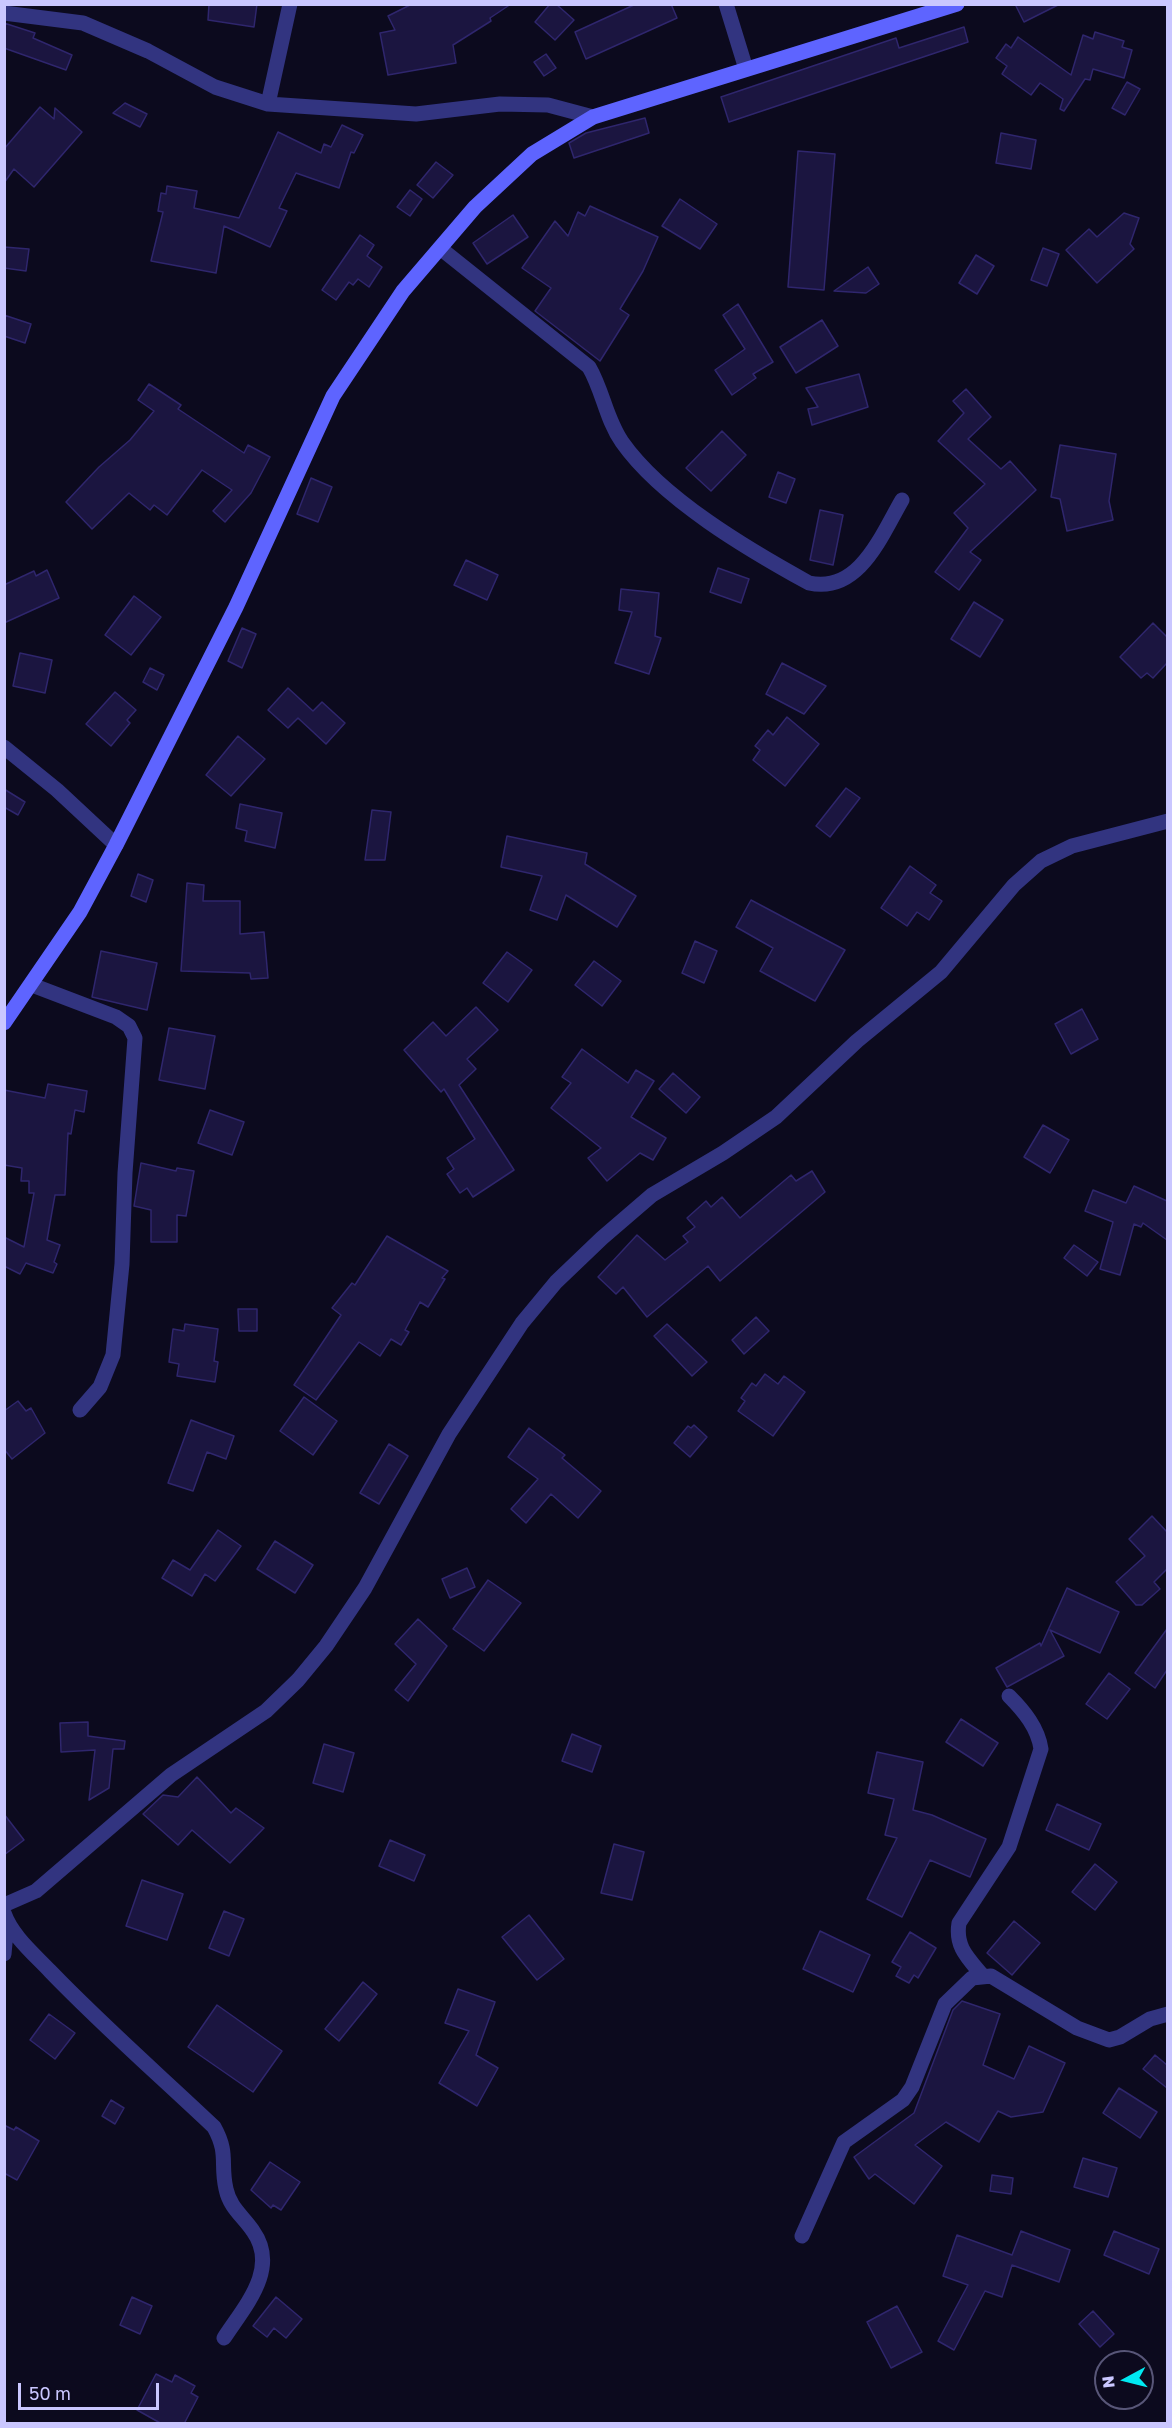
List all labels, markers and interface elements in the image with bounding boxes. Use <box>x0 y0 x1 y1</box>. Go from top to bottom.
north arrow <box>1094 2350 1154 2410</box>
scale bar <box>21 2371 162 2409</box>
text: N <box>1097 2375 1119 2389</box>
text: 50 m <box>29 2382 71 2404</box>

